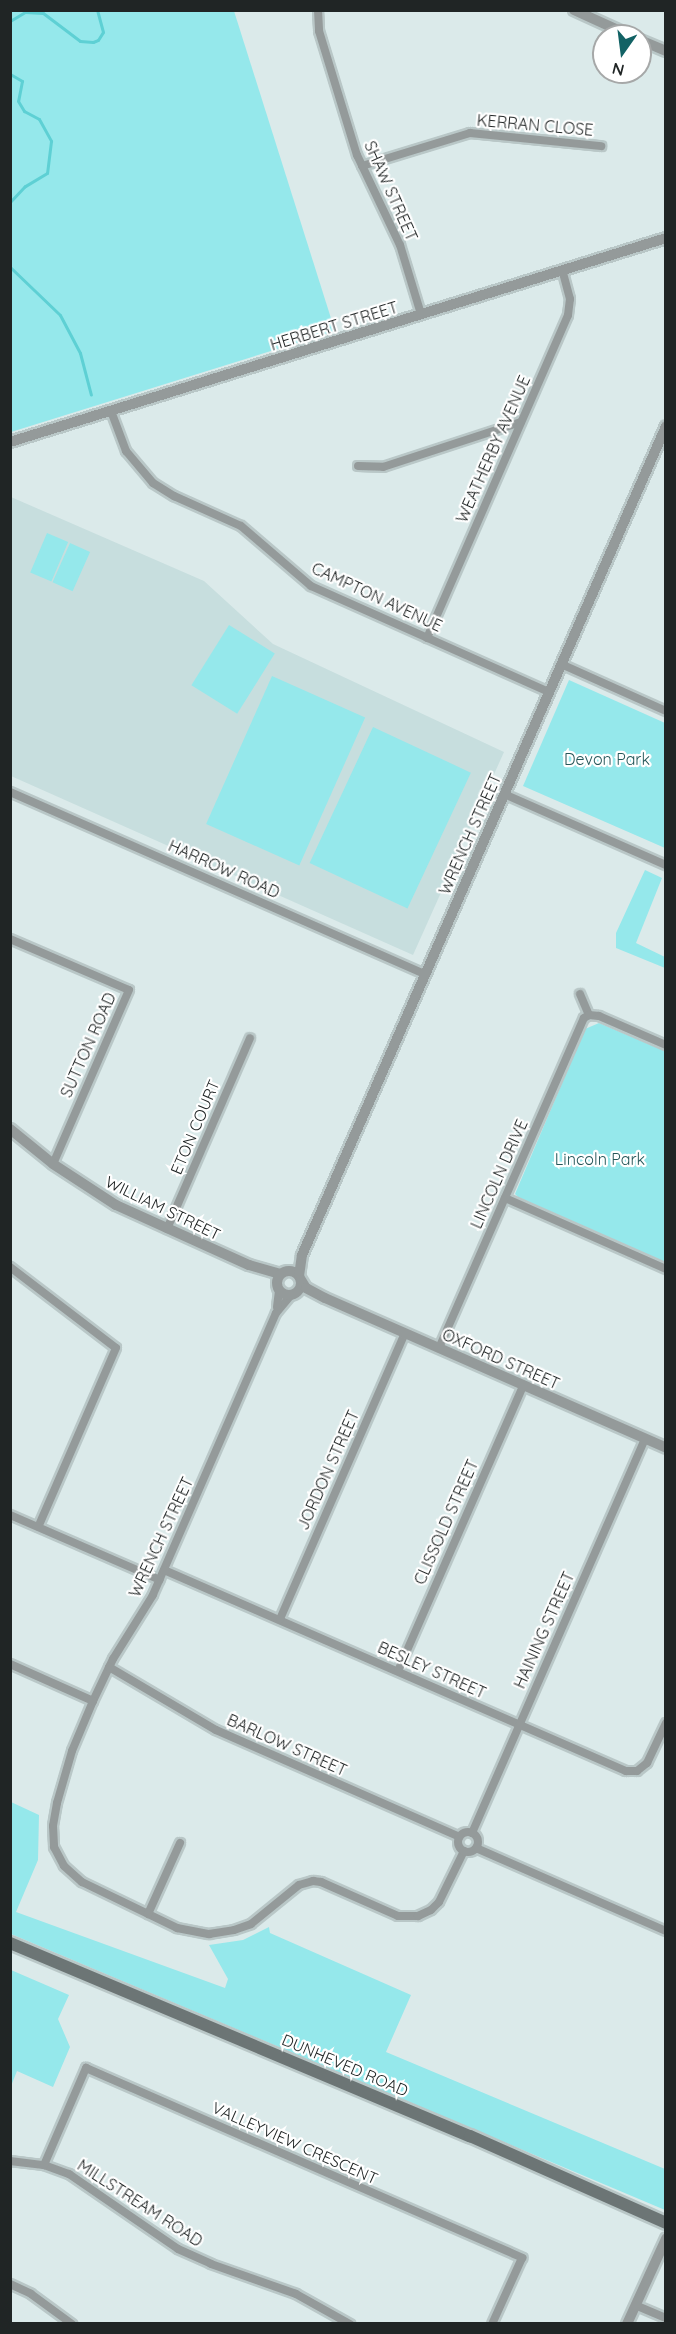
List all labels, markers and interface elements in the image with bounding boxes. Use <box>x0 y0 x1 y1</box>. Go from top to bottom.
north arrow <box>592 24 652 84</box>
text: N <box>610 58 626 81</box>
street label: KERRAN CLOSE <box>476 110 594 140</box>
street label: SHAW STREET <box>360 138 422 244</box>
street label: HERBERT STREET <box>268 297 400 355</box>
street label: WEATHERBY AVENUE <box>452 372 534 526</box>
street label: CAMPTON AVENUE <box>309 558 445 636</box>
park label: Devon Park <box>564 749 650 769</box>
street label: WRENCH STREET <box>435 771 505 897</box>
street label: HARROW ROAD <box>165 836 283 902</box>
street label: SUTTON ROAD <box>56 990 120 1100</box>
street label: ETON COURT <box>166 1077 224 1177</box>
street label: LINCOLN DRIVE <box>466 1116 532 1232</box>
park label: Lincoln Park <box>555 1149 645 1169</box>
street label: WILLIAM STREET <box>102 1172 224 1244</box>
street label: OXFORD STREET <box>439 1325 563 1393</box>
street label: JORDON STREET <box>293 1407 363 1533</box>
street label: CLISSOLD STREET <box>410 1457 482 1587</box>
street label: WRENCH STREET <box>125 1474 197 1600</box>
street label: HAINING STREET <box>510 1569 578 1691</box>
street label: BESLEY STREET <box>375 1638 489 1702</box>
street label: BARLOW STREET <box>224 1710 350 1780</box>
street label: DUNHEVED ROAD <box>279 2030 411 2100</box>
street label: VALLEYVIEW CRESCENT <box>209 2098 381 2188</box>
street label: MILLSTREAM ROAD <box>74 2155 206 2251</box>

